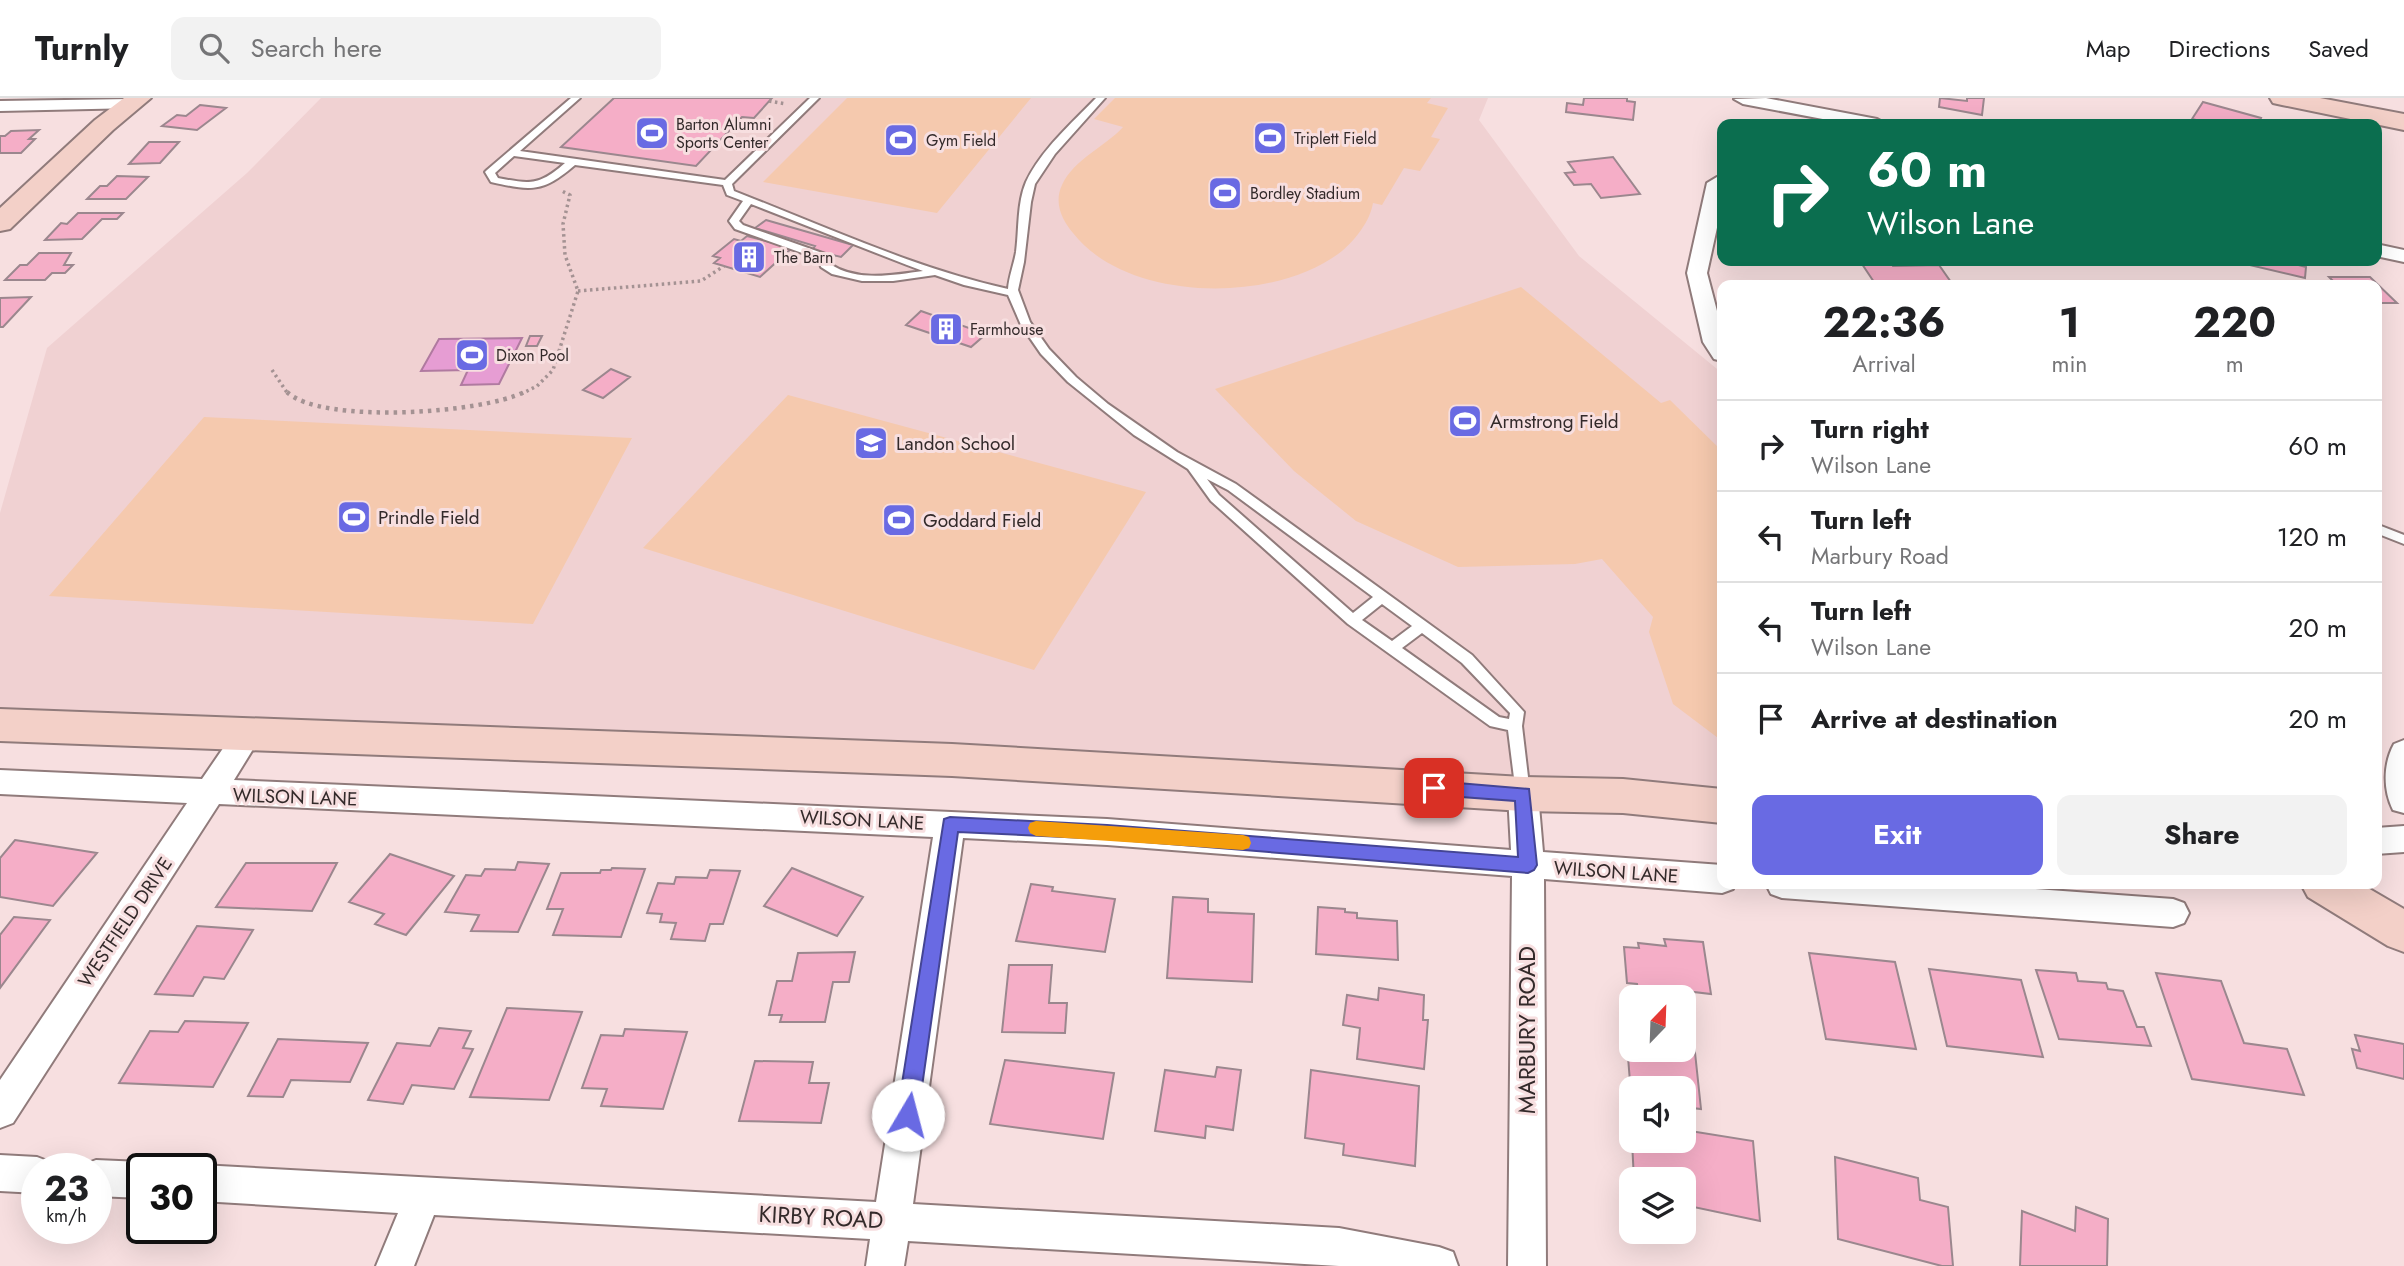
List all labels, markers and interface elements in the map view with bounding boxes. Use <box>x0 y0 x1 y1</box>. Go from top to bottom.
search box <box>171 17 661 80</box>
text: Turnly <box>35 25 129 72</box>
icon: search <box>195 29 233 67</box>
text: Search here <box>251 29 382 67</box>
text: Map <box>2086 31 2131 66</box>
text: Directions <box>2169 31 2270 66</box>
text: Saved <box>2308 31 2369 66</box>
place label: Barton Alumni Sports Center <box>676 113 772 154</box>
sports icon: Barton Alumni Sports Center <box>633 114 671 152</box>
sports icon: Triplett Field <box>1251 119 1289 157</box>
sports icon: Gym Field <box>882 121 920 159</box>
place label: Triplett Field <box>1294 127 1377 150</box>
place label: Gym Field <box>926 129 996 152</box>
text: 60 m <box>1867 135 1987 205</box>
icon: right <box>1752 147 1843 238</box>
sports icon: Bordley Stadium <box>1206 174 1244 212</box>
place label: Bordley Stadium <box>1250 182 1360 205</box>
text: Wilson Lane <box>1867 200 2034 246</box>
building icon: The Barn <box>730 238 768 276</box>
place label: The Barn <box>774 246 833 269</box>
text: 22:36 <box>1823 292 1946 353</box>
text: 1 <box>2059 292 2080 353</box>
text: 220 <box>2193 292 2276 353</box>
building icon: Farmhouse <box>927 310 965 348</box>
place label: Farmhouse <box>970 318 1043 341</box>
sports icon: Dixon Pool <box>453 336 491 374</box>
place label: Dixon Pool <box>496 344 569 367</box>
text: Arrival <box>1853 347 1916 381</box>
text: min <box>2051 347 2087 381</box>
text: m <box>2226 347 2244 381</box>
sports icon: Armstrong Field <box>1446 402 1484 440</box>
place label: Armstrong Field <box>1490 408 1619 435</box>
text: Turn right <box>1811 410 1929 448</box>
school or university icon: Landon School <box>852 424 890 462</box>
icon: right <box>1752 427 1790 465</box>
text: 60 m <box>2288 427 2347 465</box>
place label: Landon School <box>896 430 1015 457</box>
text: Wilson Lane <box>1811 448 1931 482</box>
sports icon: Prindle Field <box>335 498 373 536</box>
sports icon: Goddard Field <box>880 501 918 539</box>
text: Turn left <box>1811 501 1911 539</box>
place label: Prindle Field <box>378 504 480 531</box>
place label: Goddard Field <box>923 507 1041 534</box>
icon: left <box>1752 518 1790 556</box>
text: 120 m <box>2277 518 2347 556</box>
text: Marbury Road <box>1811 539 1949 573</box>
text: Turn left <box>1811 592 1911 630</box>
icon: left <box>1752 609 1790 647</box>
text: 20 m <box>2289 609 2347 647</box>
text: Wilson Lane <box>1811 630 1931 664</box>
icon: arrive <box>1752 700 1790 738</box>
text: Arrive at destination <box>1811 700 2058 738</box>
text: 20 m <box>2289 700 2347 738</box>
pin <box>1404 758 1464 818</box>
icon: arrive <box>1415 769 1453 807</box>
street label: WILSON LANE <box>232 781 358 813</box>
button: Exit <box>1752 795 2043 875</box>
button: Share <box>2057 795 2347 875</box>
street label: WILSON LANE <box>799 803 925 837</box>
street label: WESTFIELD DRIVE <box>71 852 179 992</box>
street label: WILSON LANE <box>1553 854 1679 890</box>
street label: MARBURY ROAD <box>1510 946 1544 1114</box>
north arrow <box>1619 985 1696 1062</box>
map controls <box>1619 985 1696 1244</box>
button: sound <box>1619 1076 1696 1153</box>
position arrow <box>871 1078 945 1152</box>
speed limit sign: 30 <box>126 1153 217 1244</box>
text: 23 <box>44 1164 89 1214</box>
button: layers <box>1619 1167 1696 1244</box>
street label: KIRBY ROAD <box>758 1197 884 1237</box>
text: km/h <box>46 1203 87 1229</box>

